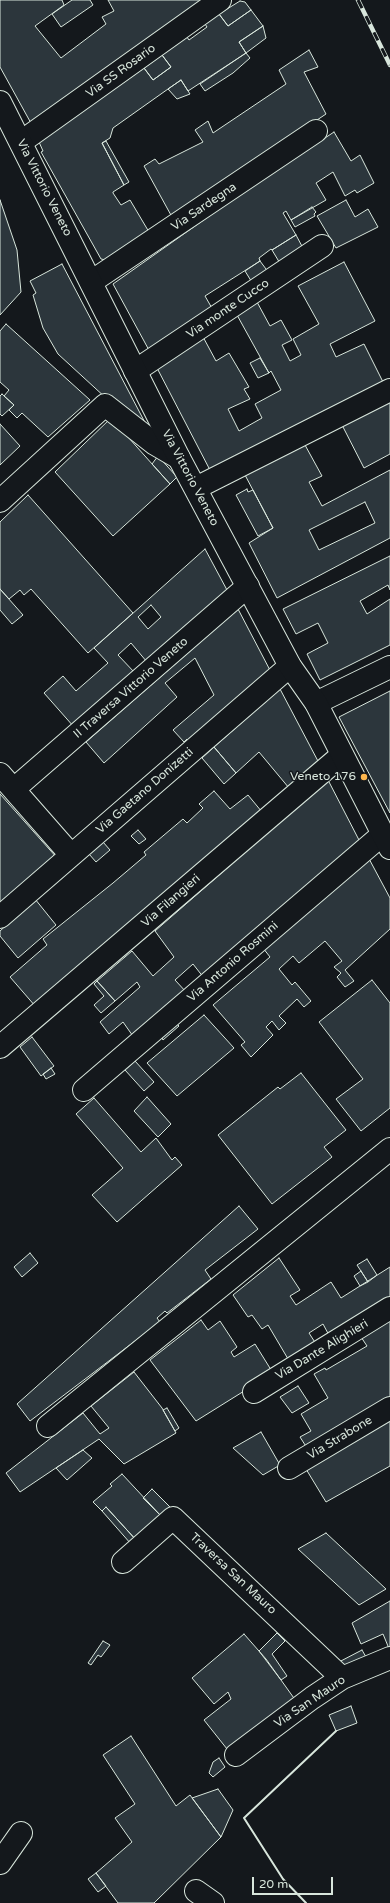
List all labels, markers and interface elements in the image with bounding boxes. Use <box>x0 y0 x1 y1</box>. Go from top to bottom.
street label: Via SS Rosario <box>84 41 158 101</box>
street label: Via Vittorio Veneto <box>13 137 75 239</box>
street label: Via Sardegna <box>169 180 239 234</box>
street label: Via monte Cucco <box>184 276 272 342</box>
street label: Via Vittorio Veneto <box>159 427 221 529</box>
street label: II Traversa Vittorio Veneto <box>71 634 191 742</box>
street label: Via Gaetano Donizetti <box>93 745 197 837</box>
place label: Veneto 176 <box>290 770 356 784</box>
marker: Veneto 176 <box>359 772 369 782</box>
street label: Via Filangieri <box>139 872 203 930</box>
street label: Via Antonio Rosmini <box>185 919 281 1005</box>
street label: Via Dante Alighieri <box>273 1317 371 1383</box>
street label: Via Strabone <box>305 1413 375 1463</box>
street label: Traversa San Mauro <box>187 1530 279 1618</box>
street label: Via San Mauro <box>272 1673 348 1731</box>
scale bar <box>254 1869 335 1895</box>
text: 20 m <box>259 1877 288 1891</box>

